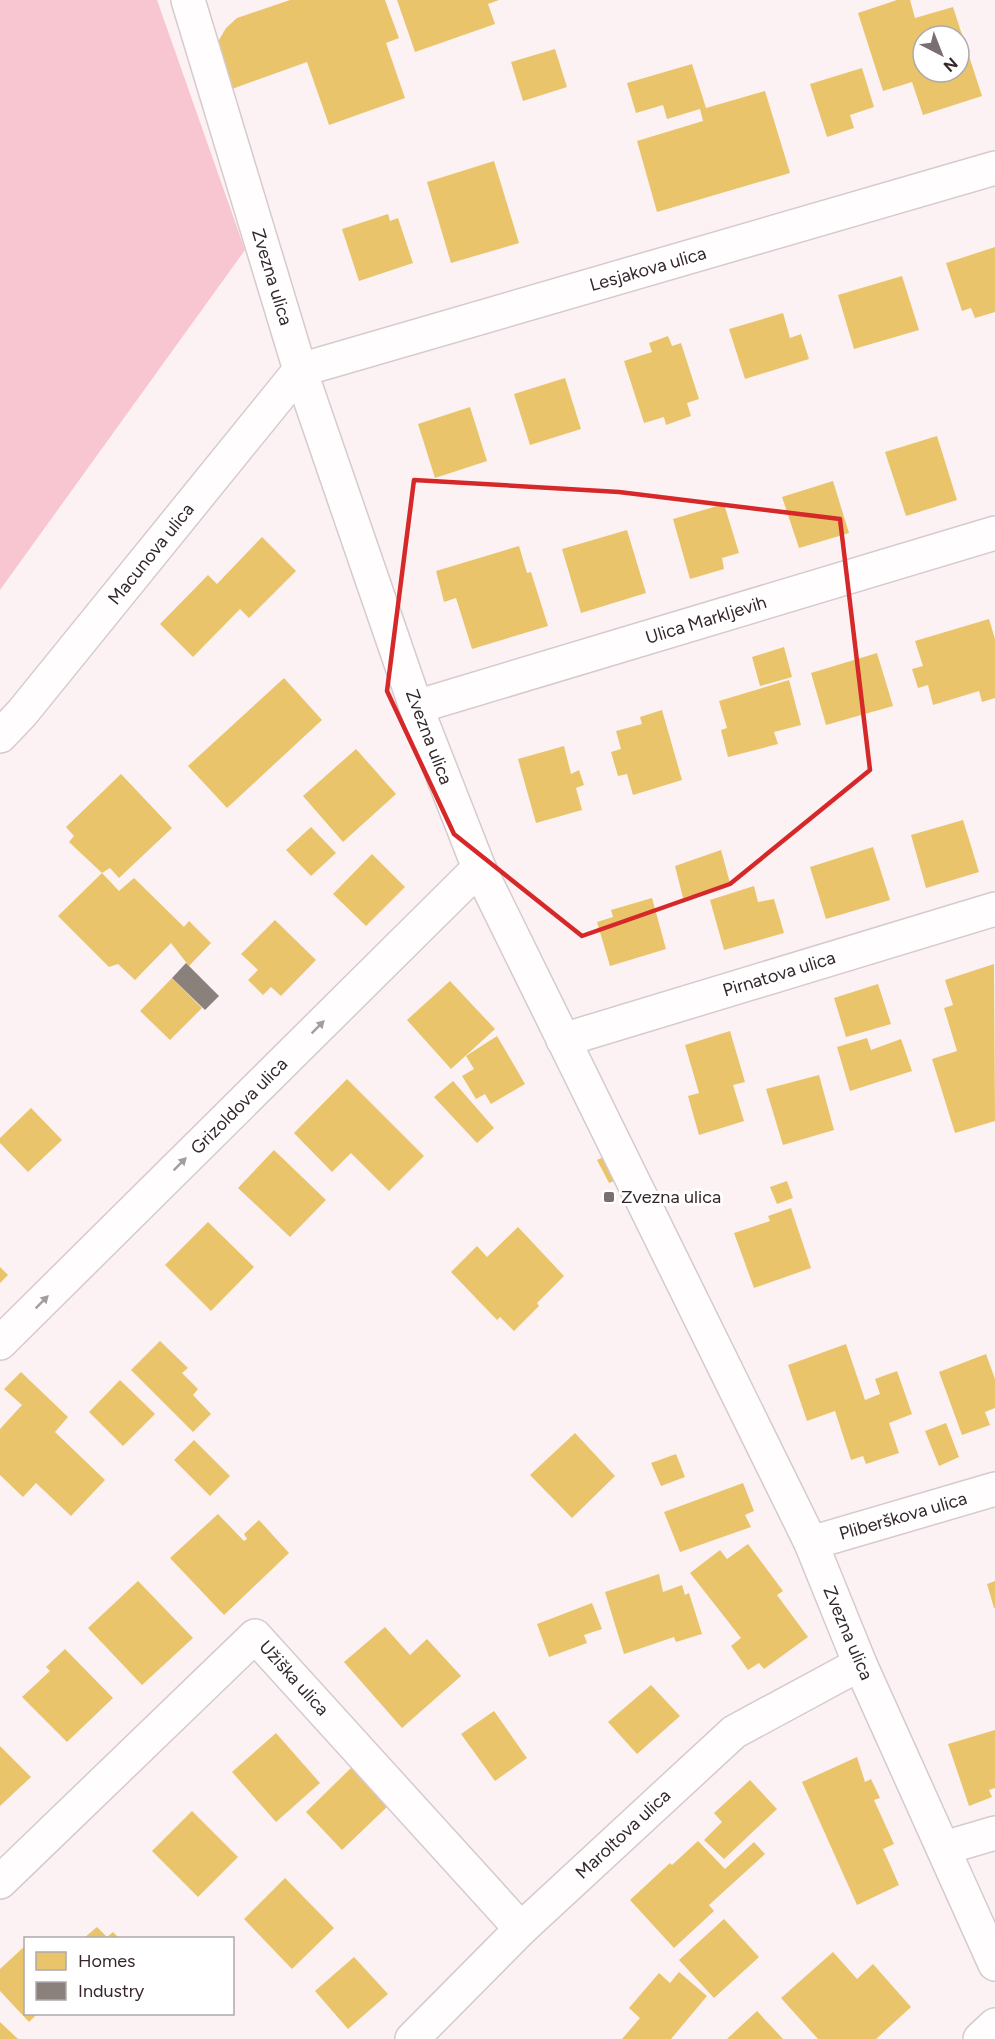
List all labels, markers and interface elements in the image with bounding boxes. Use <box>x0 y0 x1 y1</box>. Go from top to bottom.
north arrow <box>911 24 971 84</box>
text: N <box>940 54 962 76</box>
street label: Zvezna ulica <box>247 226 297 328</box>
street label: Lesjakova ulica <box>587 242 709 296</box>
street label: Macunova ulica <box>103 499 199 609</box>
street label: Ulica Markljevih <box>643 591 769 649</box>
street label: Zvezna ulica <box>401 686 457 788</box>
street label: Pirnatova ulica <box>720 946 838 1002</box>
one-way arrow <box>311 1020 326 1034</box>
street label: Grizoldova ulica <box>186 1053 292 1159</box>
one-way arrow <box>173 1157 187 1172</box>
place label: Zvezna ulica <box>621 1186 721 1208</box>
marker: Zvezna ulica <box>602 1190 616 1204</box>
one-way arrow <box>34 1295 48 1309</box>
street label: Pliberškova ulica <box>836 1487 970 1545</box>
street label: Zvezna ulica <box>818 1583 878 1683</box>
street label: Užiška ulica <box>255 1636 333 1720</box>
street label: Maroltova ulica <box>571 1784 675 1884</box>
legend <box>24 1937 234 2015</box>
text: Homes <box>78 1950 136 1972</box>
text: Industry <box>78 1980 145 2002</box>

